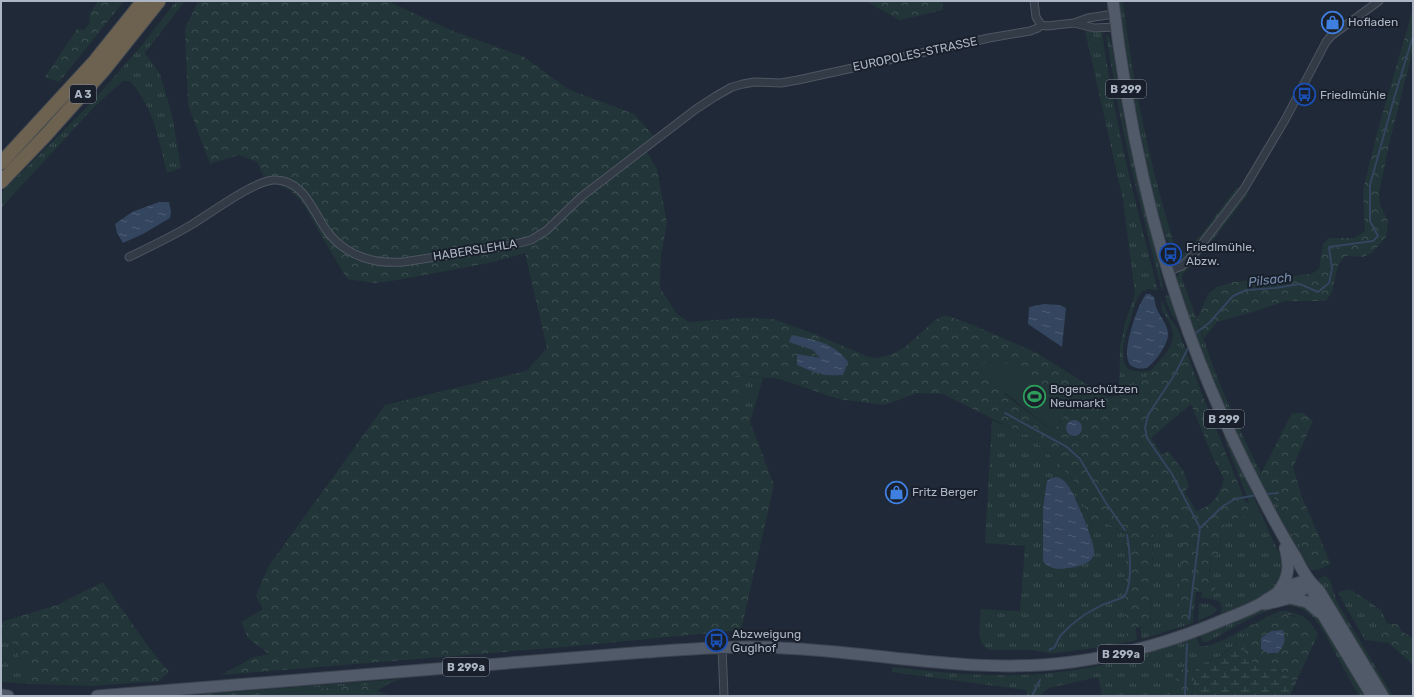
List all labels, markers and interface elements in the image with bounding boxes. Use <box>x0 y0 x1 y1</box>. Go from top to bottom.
shop icon: Hofladen <box>1320 9 1346 35</box>
place label: Hofladen <box>1348 15 1398 29</box>
street label: EUROPOLES-STRASSE <box>852 34 978 74</box>
road number: B 299 <box>1106 80 1146 98</box>
bus stop icon: Friedlmühle <box>1291 82 1317 108</box>
road number: A 3 <box>70 85 96 103</box>
place label: Friedlmühle <box>1320 88 1386 102</box>
street label: HABERSLEHLA <box>432 236 518 264</box>
place label: Friedlmühle, Abzw. <box>1186 240 1255 268</box>
bus stop icon: Friedlmühle, Abzw. <box>1158 241 1184 267</box>
water label: Pilsach <box>1247 269 1293 290</box>
place label: Bogenschützen Neumarkt <box>1050 382 1138 410</box>
sports icon: Bogenschützen Neumarkt <box>1021 383 1047 409</box>
road number: B 299 <box>1204 410 1244 428</box>
shop icon: Fritz Berger <box>884 479 910 505</box>
place label: Fritz Berger <box>912 485 978 499</box>
place label: Abzweigung Guglhof <box>732 627 801 655</box>
bus stop icon: Abzweigung Guglhof <box>704 628 730 654</box>
road number: B 299a <box>1098 645 1144 663</box>
road number: B 299a <box>443 658 489 676</box>

